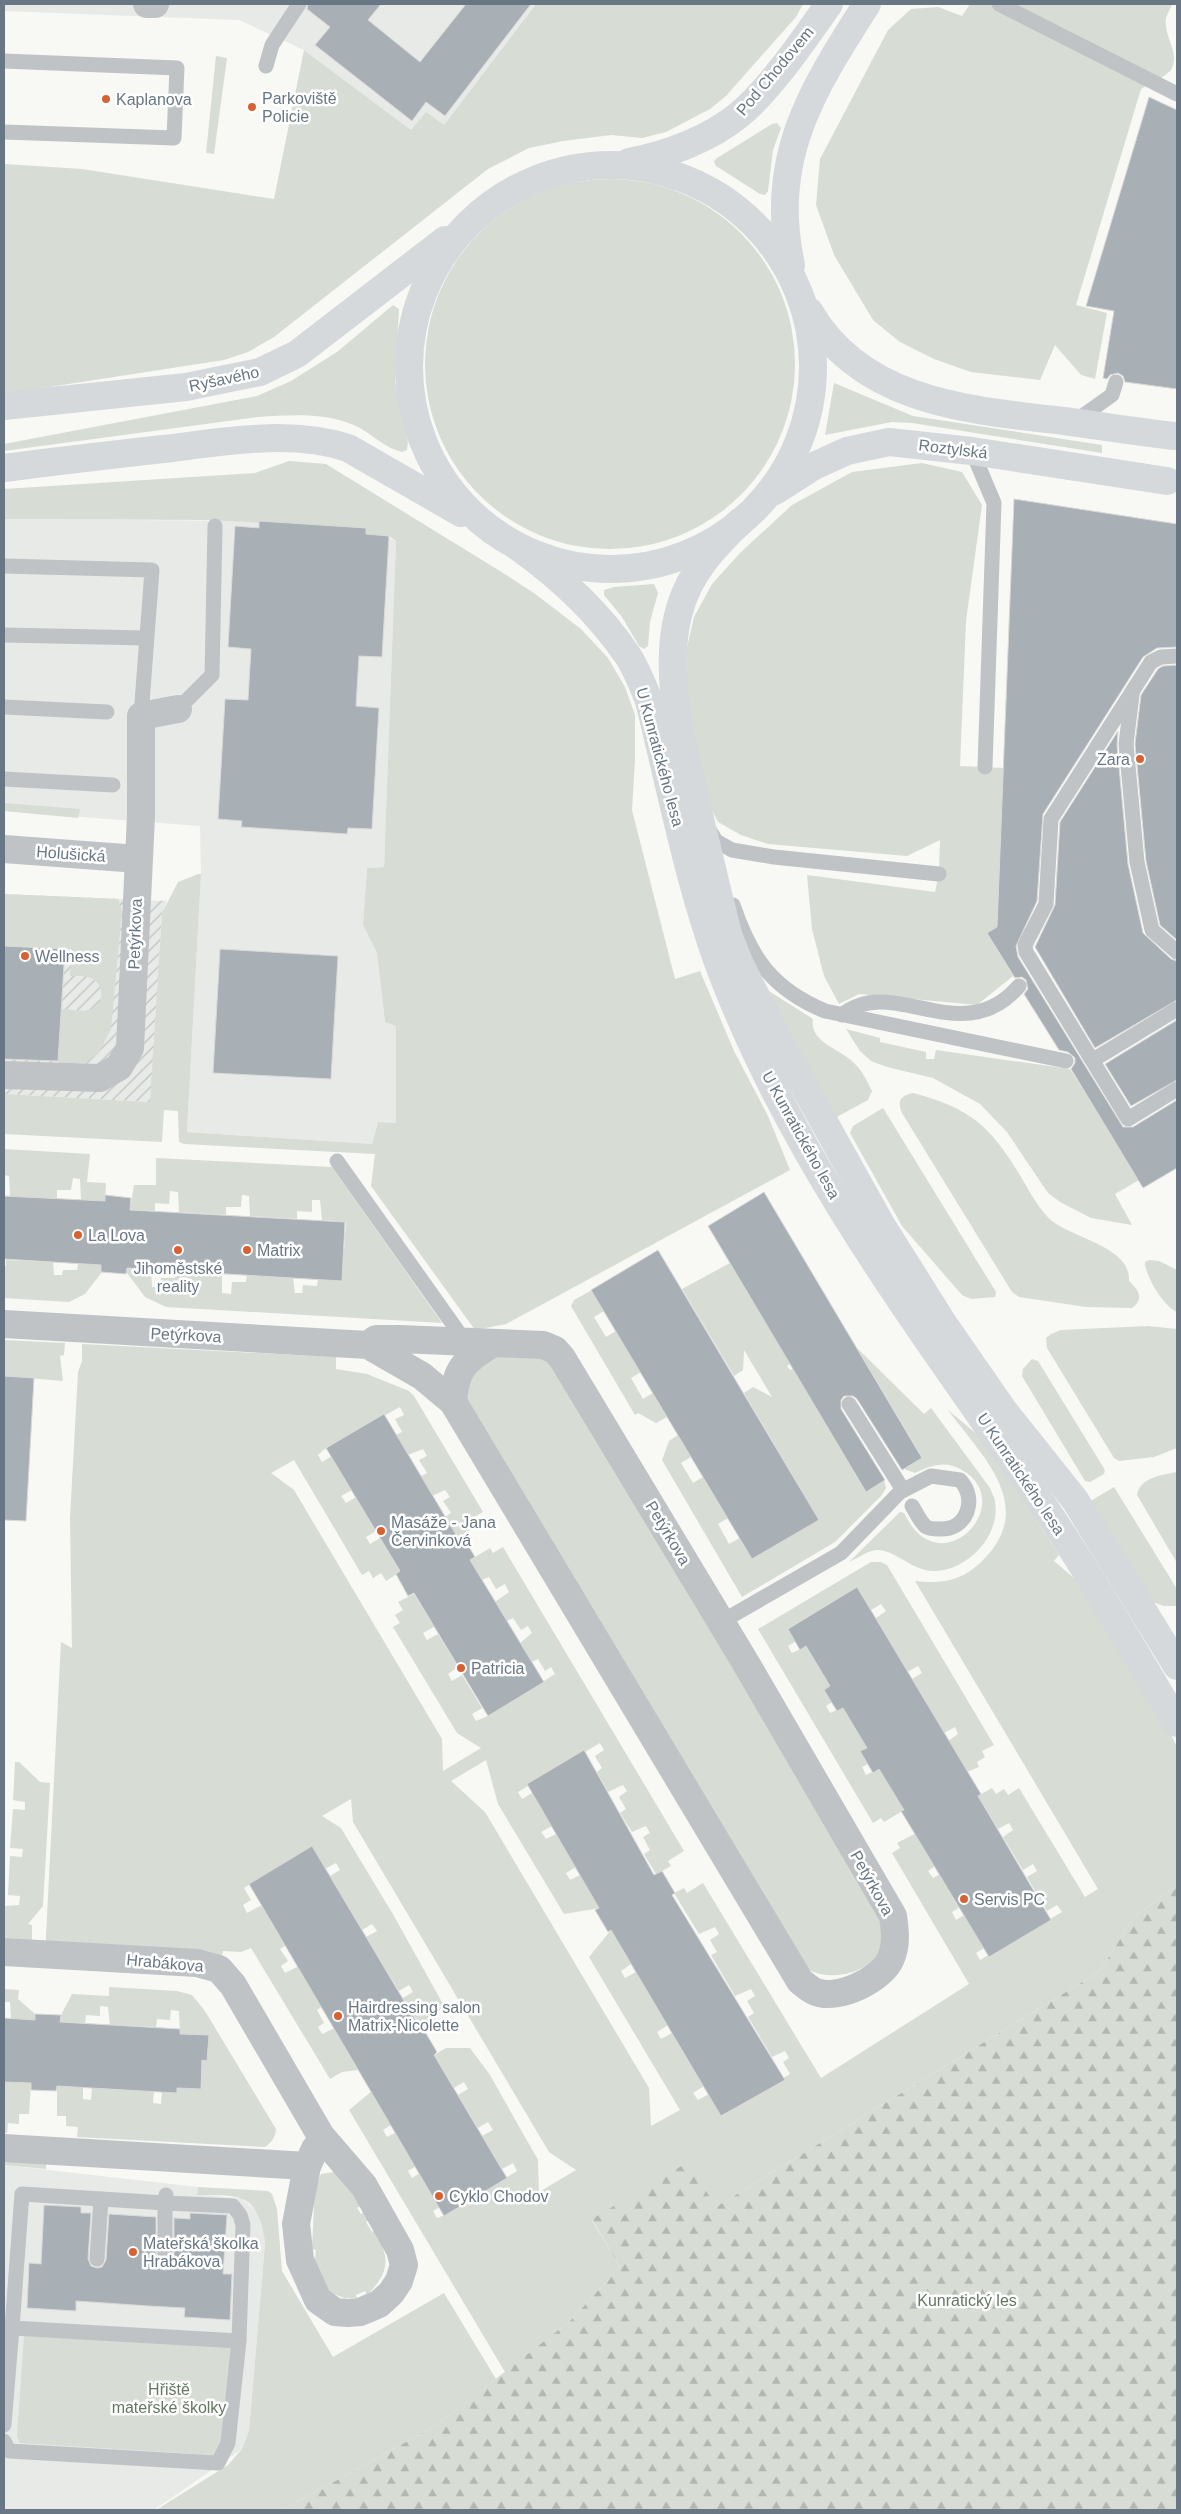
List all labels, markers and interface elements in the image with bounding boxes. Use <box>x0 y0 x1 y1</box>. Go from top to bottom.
street label: Pod Chodovem <box>733 23 817 119</box>
place label: Parkoviště Policie <box>262 90 337 125</box>
place label: Kaplanova <box>116 91 192 108</box>
marker: Kaplanova <box>100 93 112 105</box>
marker: Parkoviště Policie <box>246 101 258 113</box>
street label: Ryšavého <box>187 363 261 395</box>
street label: Roztylská <box>918 436 989 462</box>
street label: U Kunratického lesa <box>633 686 687 828</box>
place label: Zara <box>1097 751 1130 768</box>
marker: Zara <box>1134 753 1146 765</box>
street label: Holušická <box>36 843 106 865</box>
street label: Petýrkova <box>125 898 145 970</box>
place label: Wellness <box>35 948 100 965</box>
marker: Wellness <box>19 950 31 962</box>
street label: U Kunratického lesa <box>759 1068 843 1202</box>
place label: La Lova <box>88 1227 145 1244</box>
marker: La Lova <box>72 1229 84 1241</box>
place label: Matrix <box>257 1242 301 1259</box>
marker: Jihoměstské reality <box>172 1244 184 1256</box>
marker: Matrix <box>241 1244 253 1256</box>
place label: Jihoměstské reality <box>134 1260 223 1295</box>
street label: Petýrkova <box>150 1325 222 1345</box>
street label: U Kunratického lesa <box>974 1410 1068 1538</box>
street label: Petýrkova <box>642 1498 694 1568</box>
place label: Masáže - Jana Červinková <box>391 1514 496 1549</box>
marker: Masáže - Jana Červinková <box>375 1525 387 1537</box>
place label: Patricia <box>471 1660 524 1677</box>
marker: Patricia <box>455 1662 467 1674</box>
street label: Petýrkova <box>847 1848 897 1918</box>
place label: Servis PC <box>974 1891 1045 1908</box>
marker: Servis PC <box>958 1893 970 1905</box>
street label: Hrabákova <box>126 1951 204 1975</box>
place label: Hairdressing salon Matrix-Nicolette <box>348 1999 481 2034</box>
marker: Hairdressing salon Matrix-Nicolette <box>332 2010 344 2022</box>
place label: Cyklo Chodov <box>449 2188 549 2205</box>
marker: Cyklo Chodov <box>433 2190 445 2202</box>
place label: Mateřská školka Hrabákova <box>143 2235 259 2270</box>
marker: Mateřská školka Hrabákova <box>127 2246 139 2258</box>
park label: Kunratický les <box>917 2292 1017 2309</box>
park label: Hřiště mateřské školky <box>112 2381 226 2416</box>

